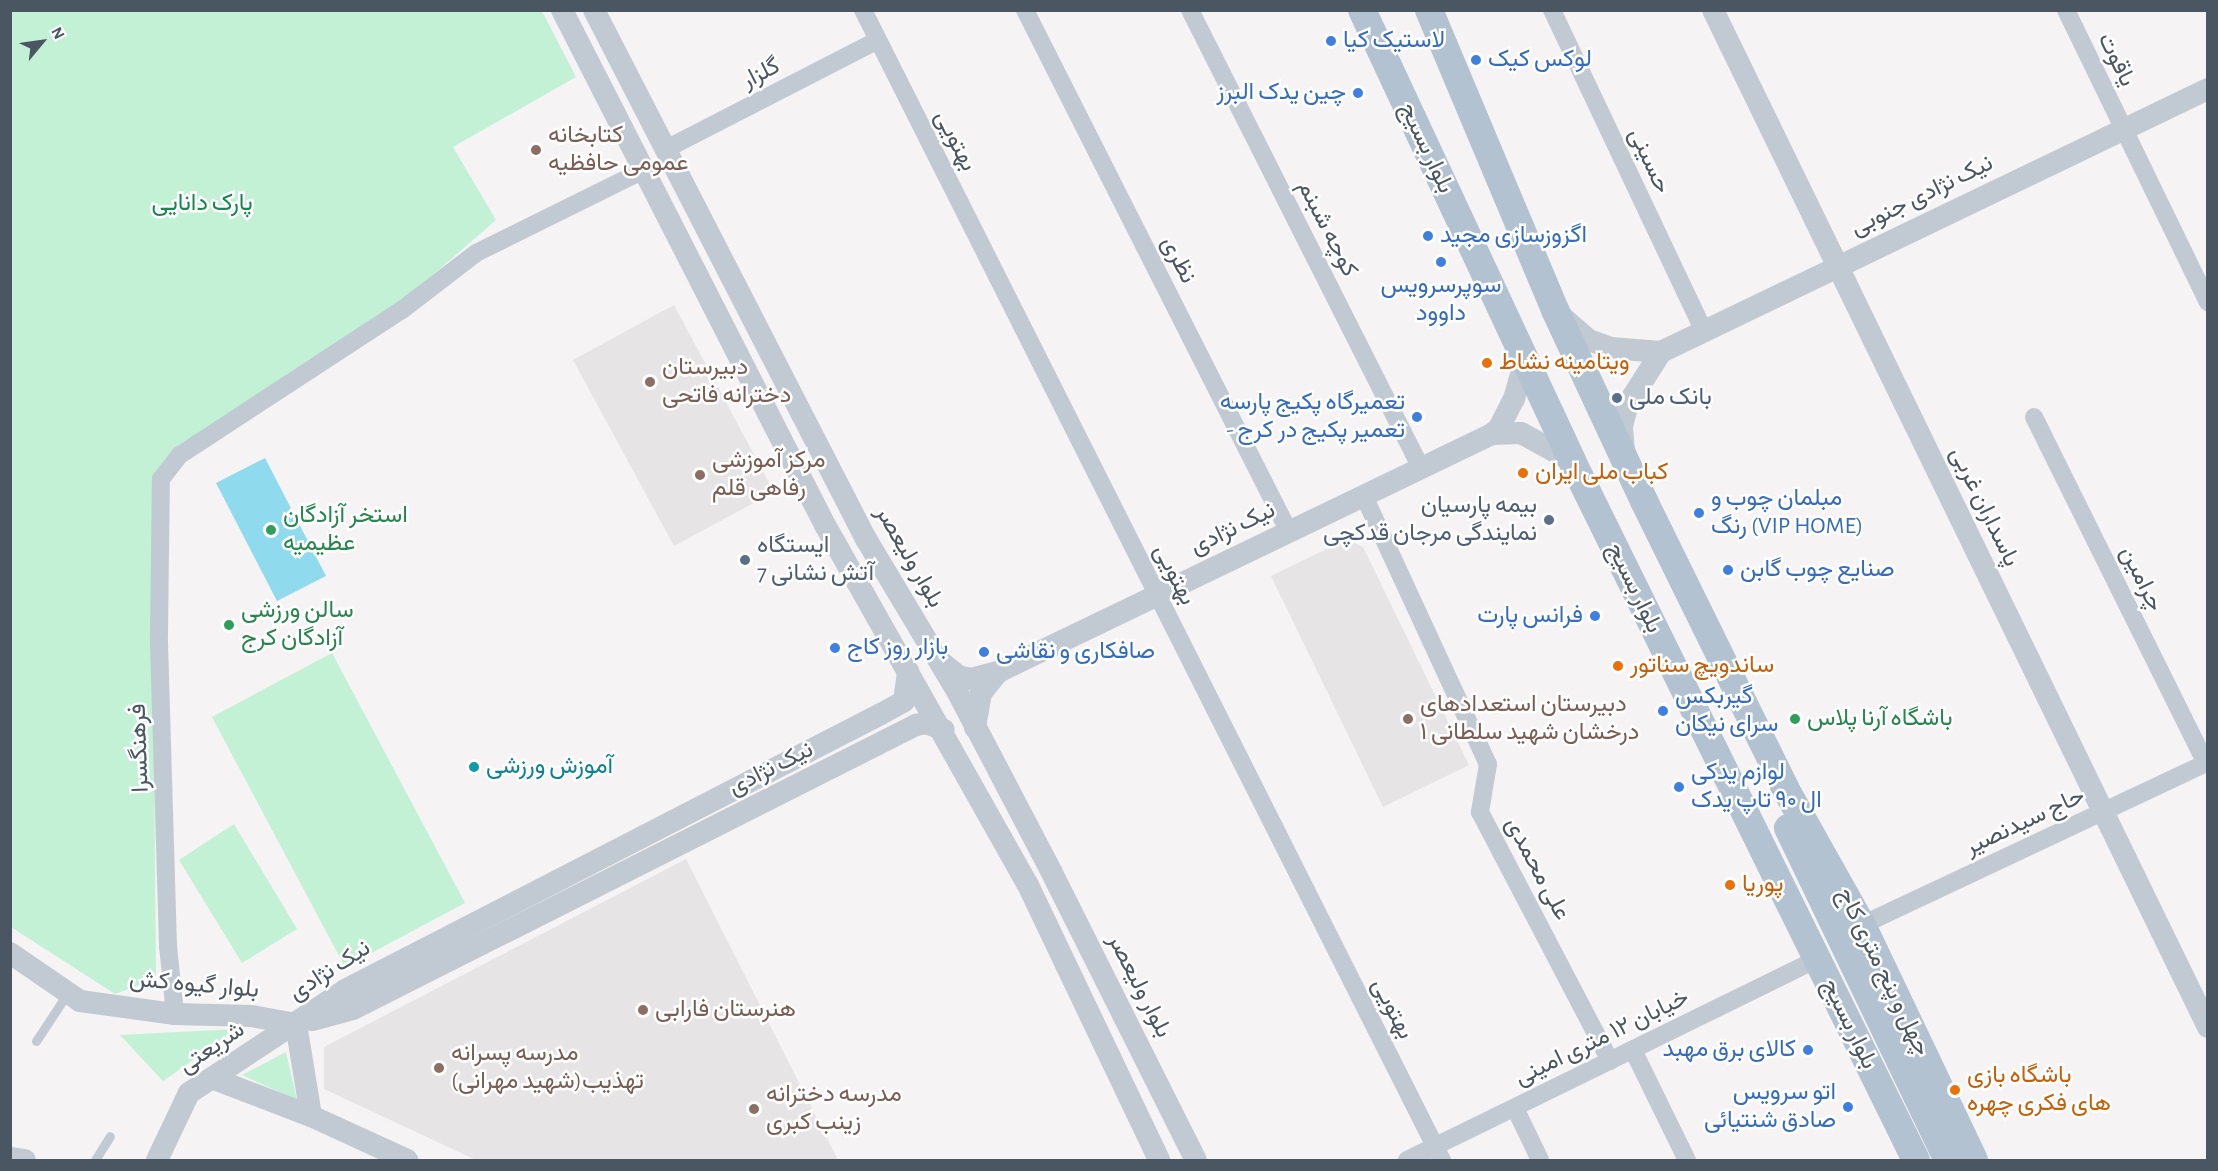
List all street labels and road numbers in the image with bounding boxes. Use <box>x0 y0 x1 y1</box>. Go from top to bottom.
street label: یاقوت <box>2091 28 2141 92</box>
street label: گلزار <box>737 52 785 96</box>
street label: بلوار بسیج <box>1392 98 1460 198</box>
street label: بهتویی <box>927 106 983 176</box>
street label: حسینی <box>1621 124 1677 198</box>
street label: نیک نژادی جنوبی <box>1846 149 1998 243</box>
street label: کوچه شبنم <box>1290 176 1364 282</box>
street label: نظری <box>1154 232 1202 288</box>
street label: پاسداران غربی <box>1943 443 2025 571</box>
street label: نیک نژادی <box>1186 496 1280 562</box>
street label: بلوار ولیعصر <box>868 501 950 613</box>
street label: بلوار بسیج <box>1600 538 1668 638</box>
street label: بهتویی <box>1146 540 1202 610</box>
street label: چرامین <box>2113 542 2169 616</box>
street label: فرهنگسرا <box>124 703 156 793</box>
street label: نیک نژادی <box>724 735 818 803</box>
street label: حاج سیدنصیر <box>1960 782 2090 862</box>
street label: علی محمدی <box>1498 813 1576 925</box>
street label: چهل و پنج متری کاج <box>1830 883 1936 1061</box>
street label: بلوار ولیعصر <box>1101 929 1177 1043</box>
street label: نیک نژادی <box>284 934 376 1008</box>
street label: بلوار گیوه کش <box>128 965 260 1005</box>
street label: بهتویی <box>1364 974 1420 1044</box>
street label: بلوار بسیج <box>1815 974 1883 1074</box>
street label: خیابان ۱۲ متری امینی <box>1510 983 1694 1093</box>
street label: شریعتی <box>173 1015 251 1081</box>

